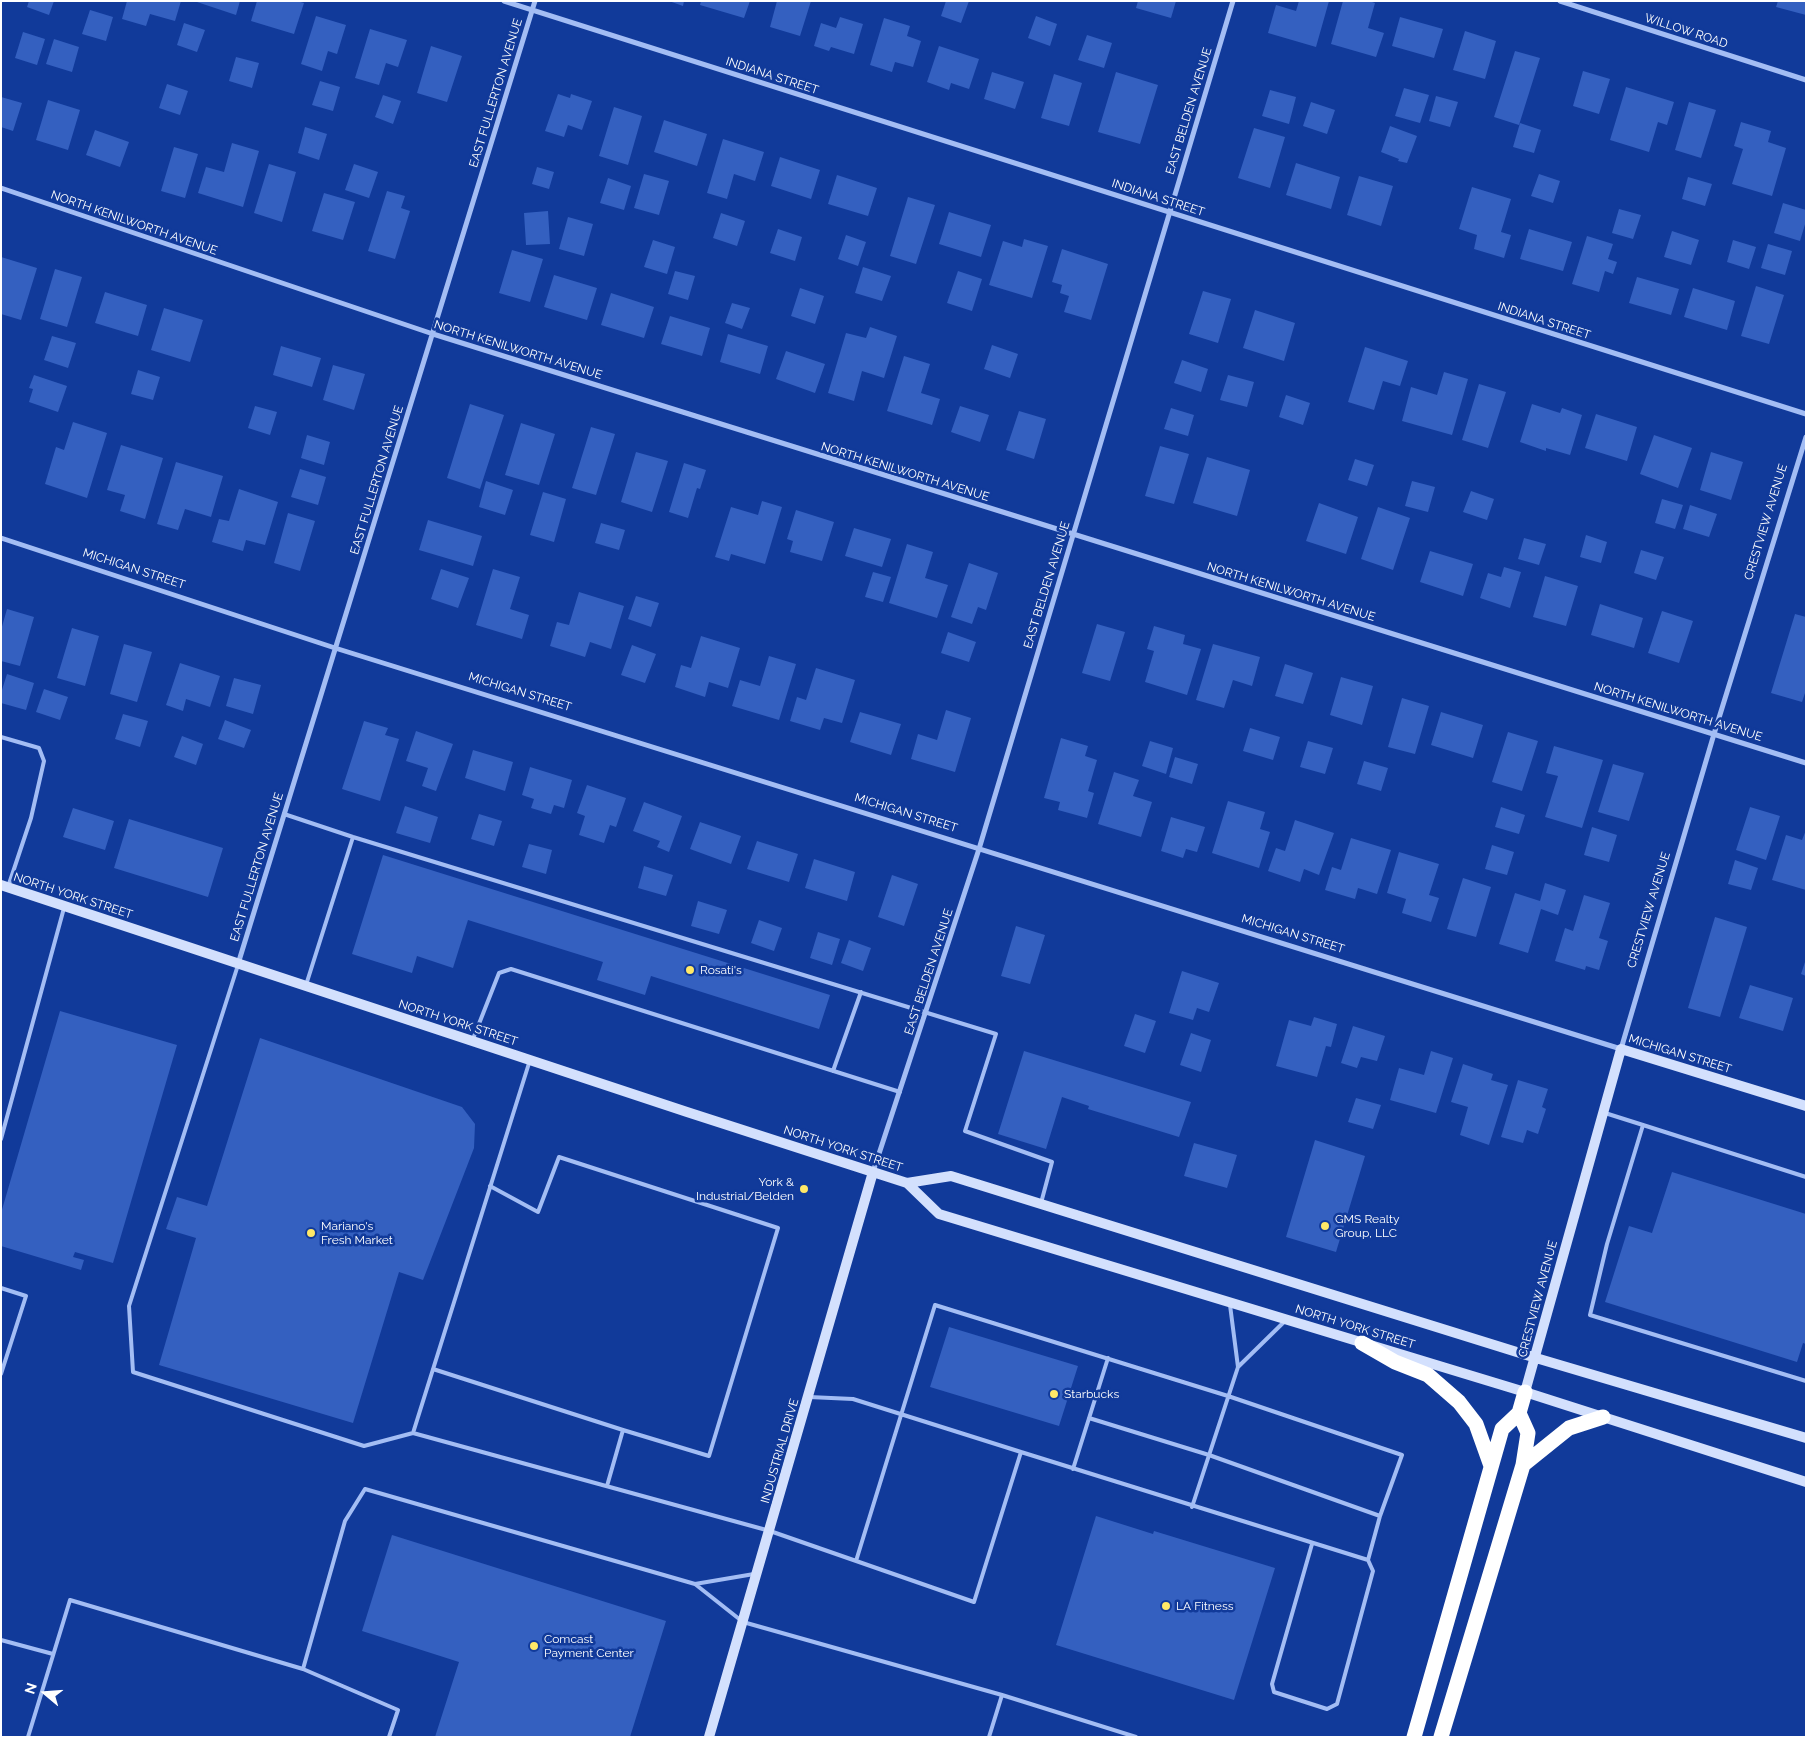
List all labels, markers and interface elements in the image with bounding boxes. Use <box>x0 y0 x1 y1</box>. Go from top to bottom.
street label: WILLOW ROAD <box>1643 11 1729 51</box>
street label: EAST FULLERTON AVENUE <box>466 17 526 169</box>
street label: EAST BELDEN AVENUE <box>1163 46 1215 176</box>
street label: INDIANA STREET <box>724 54 820 98</box>
street label: INDIANA STREET <box>1110 176 1206 220</box>
street label: NORTH KENILWORTH AVENUE <box>49 188 219 258</box>
street label: INDIANA STREET <box>1496 299 1592 343</box>
street label: NORTH KENILWORTH AVENUE <box>432 318 604 382</box>
street label: EAST FULLERTON AVENUE <box>347 404 407 556</box>
street label: NORTH KENILWORTH AVENUE <box>819 440 991 504</box>
street label: CRESTVIEW AVENUE <box>1742 462 1790 582</box>
street label: EAST BELDEN AVENUE <box>1021 520 1073 650</box>
street label: MICHIGAN STREET <box>81 546 187 592</box>
street label: NORTH KENILWORTH AVENUE <box>1205 560 1377 624</box>
street label: MICHIGAN STREET <box>467 669 573 715</box>
street label: NORTH KENILWORTH AVENUE <box>1592 680 1764 744</box>
street label: MICHIGAN STREET <box>853 790 959 836</box>
street label: EAST FULLERTON AVENUE <box>227 791 287 943</box>
street label: CRESTVIEW AVENUE <box>1625 850 1673 970</box>
street label: NORTH YORK STREET <box>12 870 134 922</box>
street label: EAST BELDEN AVENUE <box>902 907 956 1037</box>
street label: MICHIGAN STREET <box>1240 911 1346 957</box>
place label: Rosati's <box>700 963 742 977</box>
marker: Rosati's <box>684 964 696 976</box>
street label: NORTH YORK STREET <box>397 997 519 1049</box>
street label: MICHIGAN STREET <box>1627 1031 1733 1077</box>
street label: NORTH YORK STREET <box>782 1123 904 1175</box>
place label: York & Industrial/Belden <box>696 1175 794 1203</box>
marker: York & Industrial/Belden <box>798 1183 810 1195</box>
place label: GMS Realty Group, LLC <box>1335 1212 1399 1240</box>
place label: Mariano's Fresh Market <box>321 1219 393 1247</box>
marker: GMS Realty Group, LLC <box>1319 1220 1331 1232</box>
marker: Mariano's Fresh Market <box>305 1227 317 1239</box>
street label: CRESTVIEW AVENUE <box>1515 1239 1561 1359</box>
street label: NORTH YORK STREET <box>1293 1302 1417 1352</box>
place label: Starbucks <box>1064 1387 1119 1401</box>
marker: Starbucks <box>1048 1388 1060 1400</box>
street label: INDUSTRIAL DRIVE <box>758 1397 802 1505</box>
place label: LA Fitness <box>1176 1599 1234 1613</box>
marker: LA Fitness <box>1160 1600 1172 1612</box>
place label: Comcast Payment Center <box>544 1632 634 1660</box>
marker: Comcast Payment Center <box>528 1640 540 1652</box>
north arrow <box>20 1668 70 1718</box>
text: N <box>21 1681 40 1696</box>

